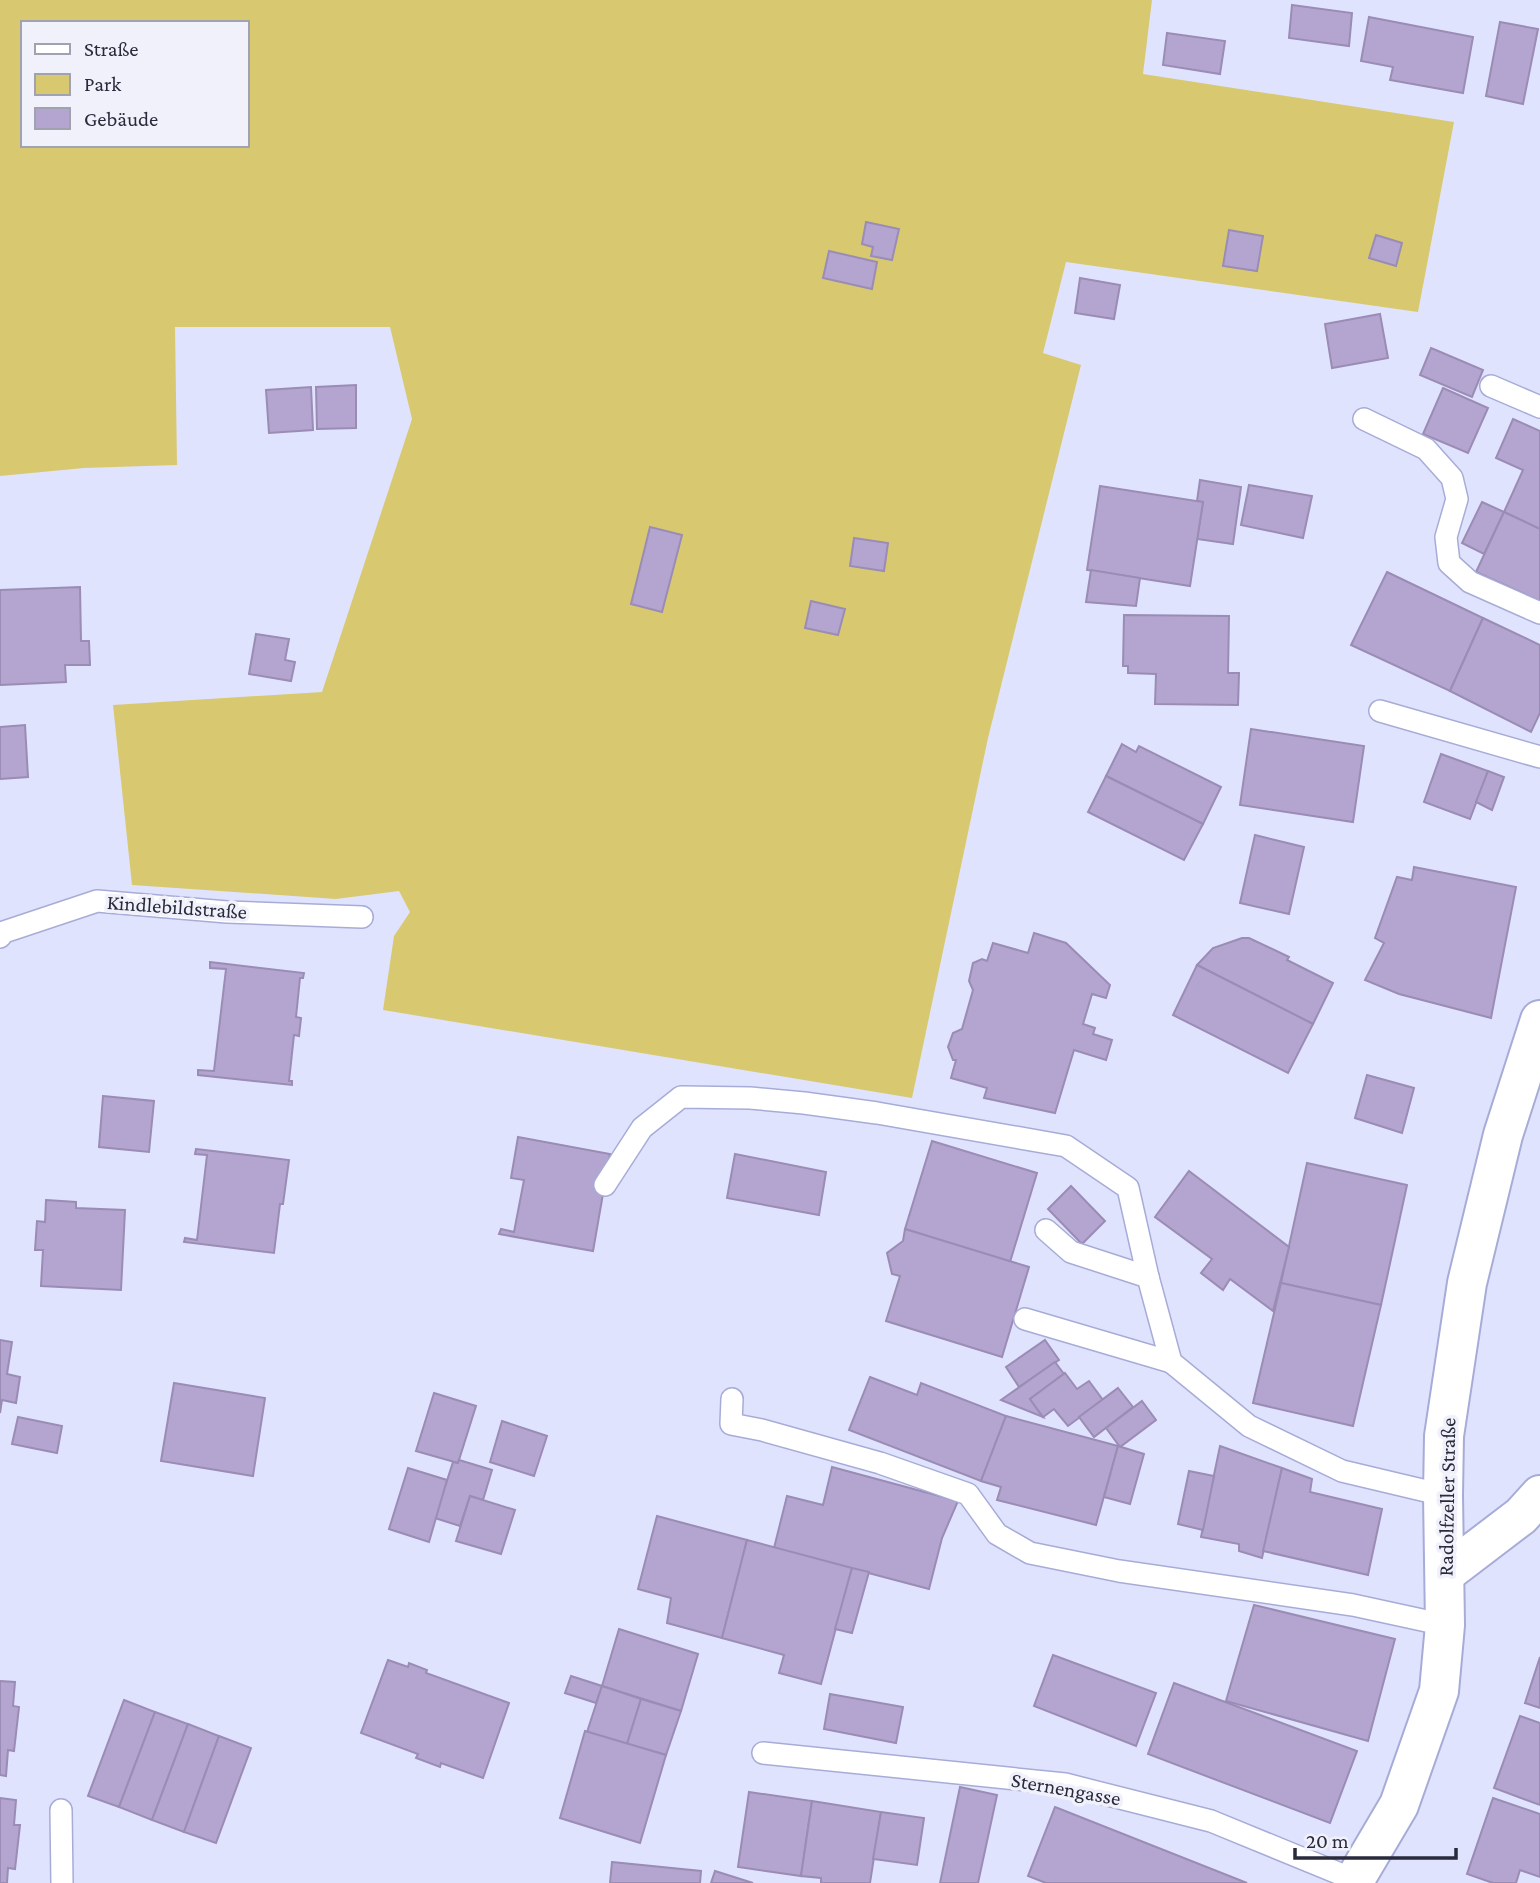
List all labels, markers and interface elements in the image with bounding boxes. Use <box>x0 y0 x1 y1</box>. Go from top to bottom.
legend <box>21 21 248 147</box>
text: Straße <box>84 37 138 61</box>
text: Park <box>84 72 121 96</box>
text: Gebäude <box>84 107 158 131</box>
street label: Kindlebildstraße <box>106 890 248 924</box>
street label: Radolfzeller Straße <box>1434 1417 1460 1577</box>
street label: Sternengasse <box>1009 1768 1123 1810</box>
scale bar <box>1295 1816 1456 1860</box>
text: 20 m <box>1306 1829 1349 1853</box>

